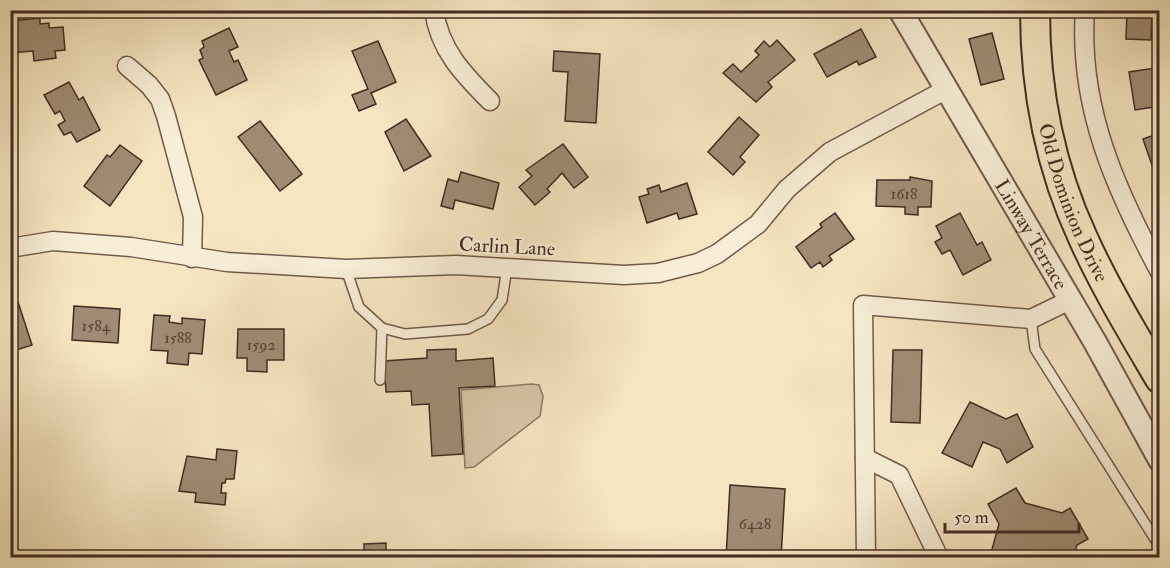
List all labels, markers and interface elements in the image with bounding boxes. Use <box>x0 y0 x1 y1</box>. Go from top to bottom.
street label: Old Dominion Drive <box>1033 121 1114 286</box>
street label: Linway Terrace <box>989 175 1073 294</box>
house number: 1618 <box>891 184 918 204</box>
street label: Carlin Lane <box>458 231 556 262</box>
house number: 1584 <box>82 316 112 336</box>
house number: 1588 <box>164 328 192 348</box>
house number: 1592 <box>247 335 276 355</box>
scale bar <box>945 496 1078 534</box>
text: 50 m <box>954 506 989 529</box>
house number: 6428 <box>739 514 772 534</box>

